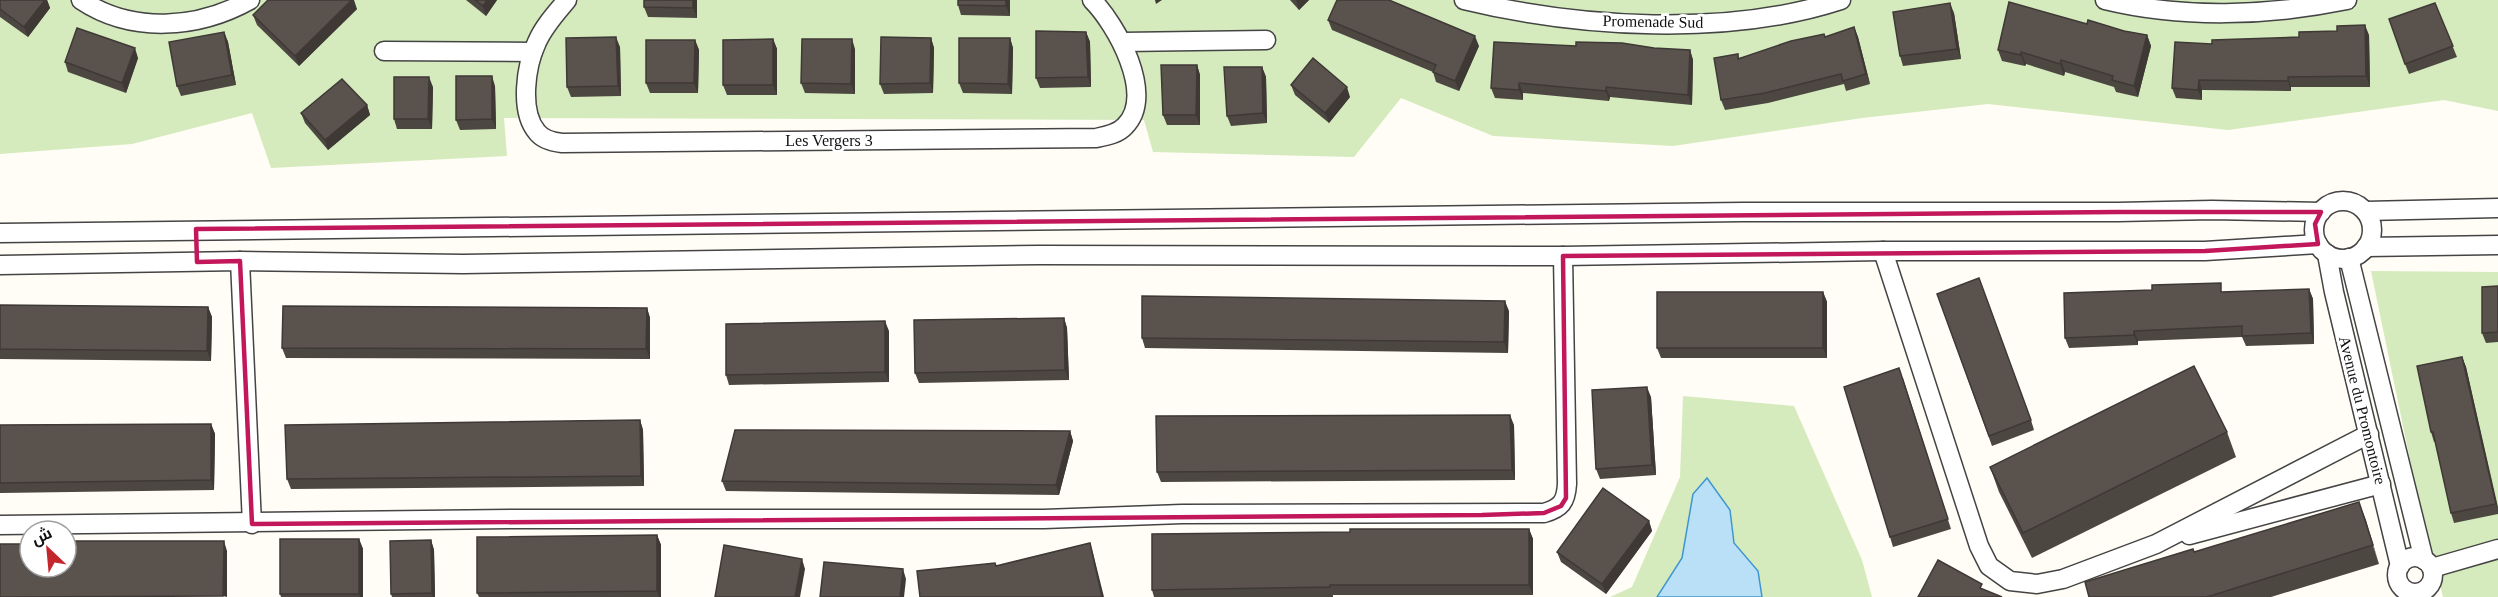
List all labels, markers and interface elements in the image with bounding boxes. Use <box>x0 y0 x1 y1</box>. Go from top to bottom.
street label: Promenade Sud <box>1602 12 1704 31</box>
street label: Les Vergers 3 <box>785 132 873 150</box>
street label: Avenue du Promontoire <box>2336 334 2389 486</box>
north arrow <box>18 519 78 579</box>
text: ش <box>29 524 55 549</box>

